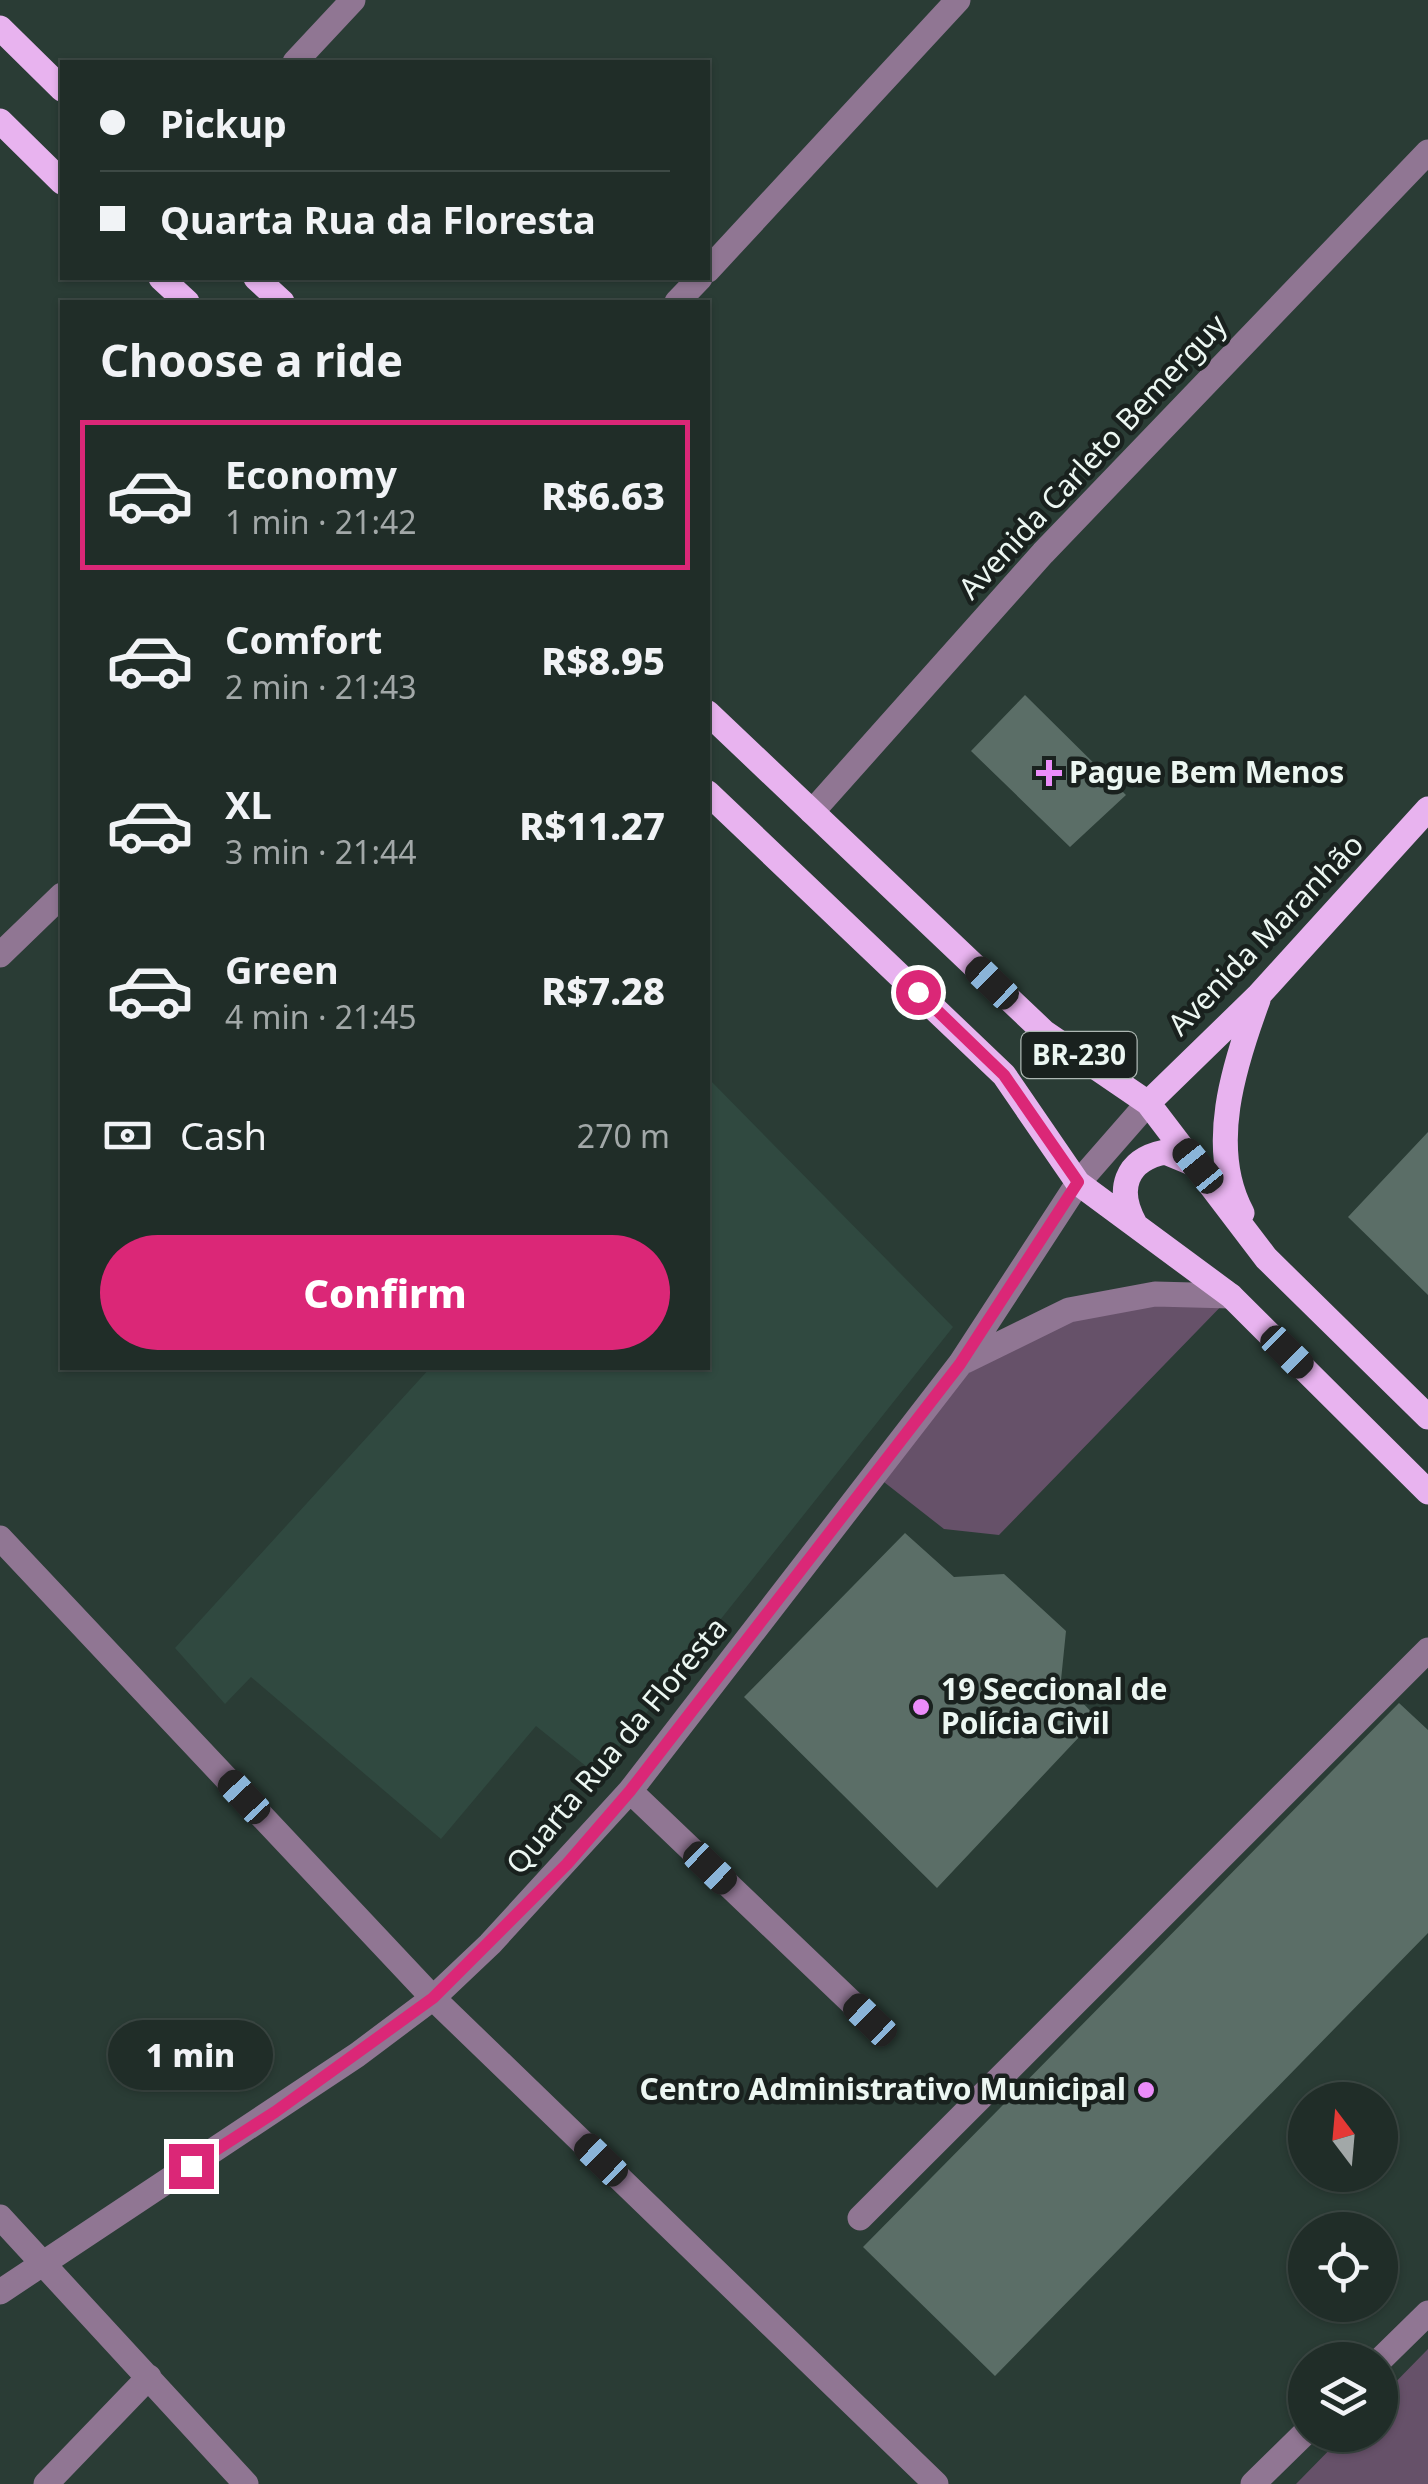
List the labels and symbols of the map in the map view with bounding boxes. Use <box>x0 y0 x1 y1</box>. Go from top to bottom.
street label: Avenida Carleto Bemerguy <box>949 304 1236 607</box>
place label: Pague Bem Menos <box>1069 751 1344 792</box>
marker: Pague Bem Menos <box>1038 762 1060 784</box>
street label: Avenida Maranhão <box>1158 824 1372 1044</box>
car <box>960 951 1024 1015</box>
route start <box>896 970 941 1015</box>
road number: BR-230 <box>1022 1032 1136 1078</box>
car <box>1167 1133 1229 1199</box>
car <box>1255 1320 1319 1384</box>
street label: Quarta Rua da Floresta <box>496 1608 736 1882</box>
place label: 19 Seccional de Polícia Civil <box>941 1668 1167 1743</box>
marker: 19 Seccional de Polícia Civil <box>910 1696 932 1718</box>
car <box>213 1765 275 1829</box>
car <box>678 1836 742 1900</box>
car <box>838 1988 902 2052</box>
callout: 1 min <box>109 2021 274 2091</box>
place label: Centro Administrativo Municipal <box>639 2068 1126 2109</box>
marker: Centro Administrativo Municipal <box>1135 2079 1157 2101</box>
north arrow <box>1288 2082 1398 2192</box>
car <box>569 2128 633 2192</box>
route end <box>169 2144 214 2189</box>

